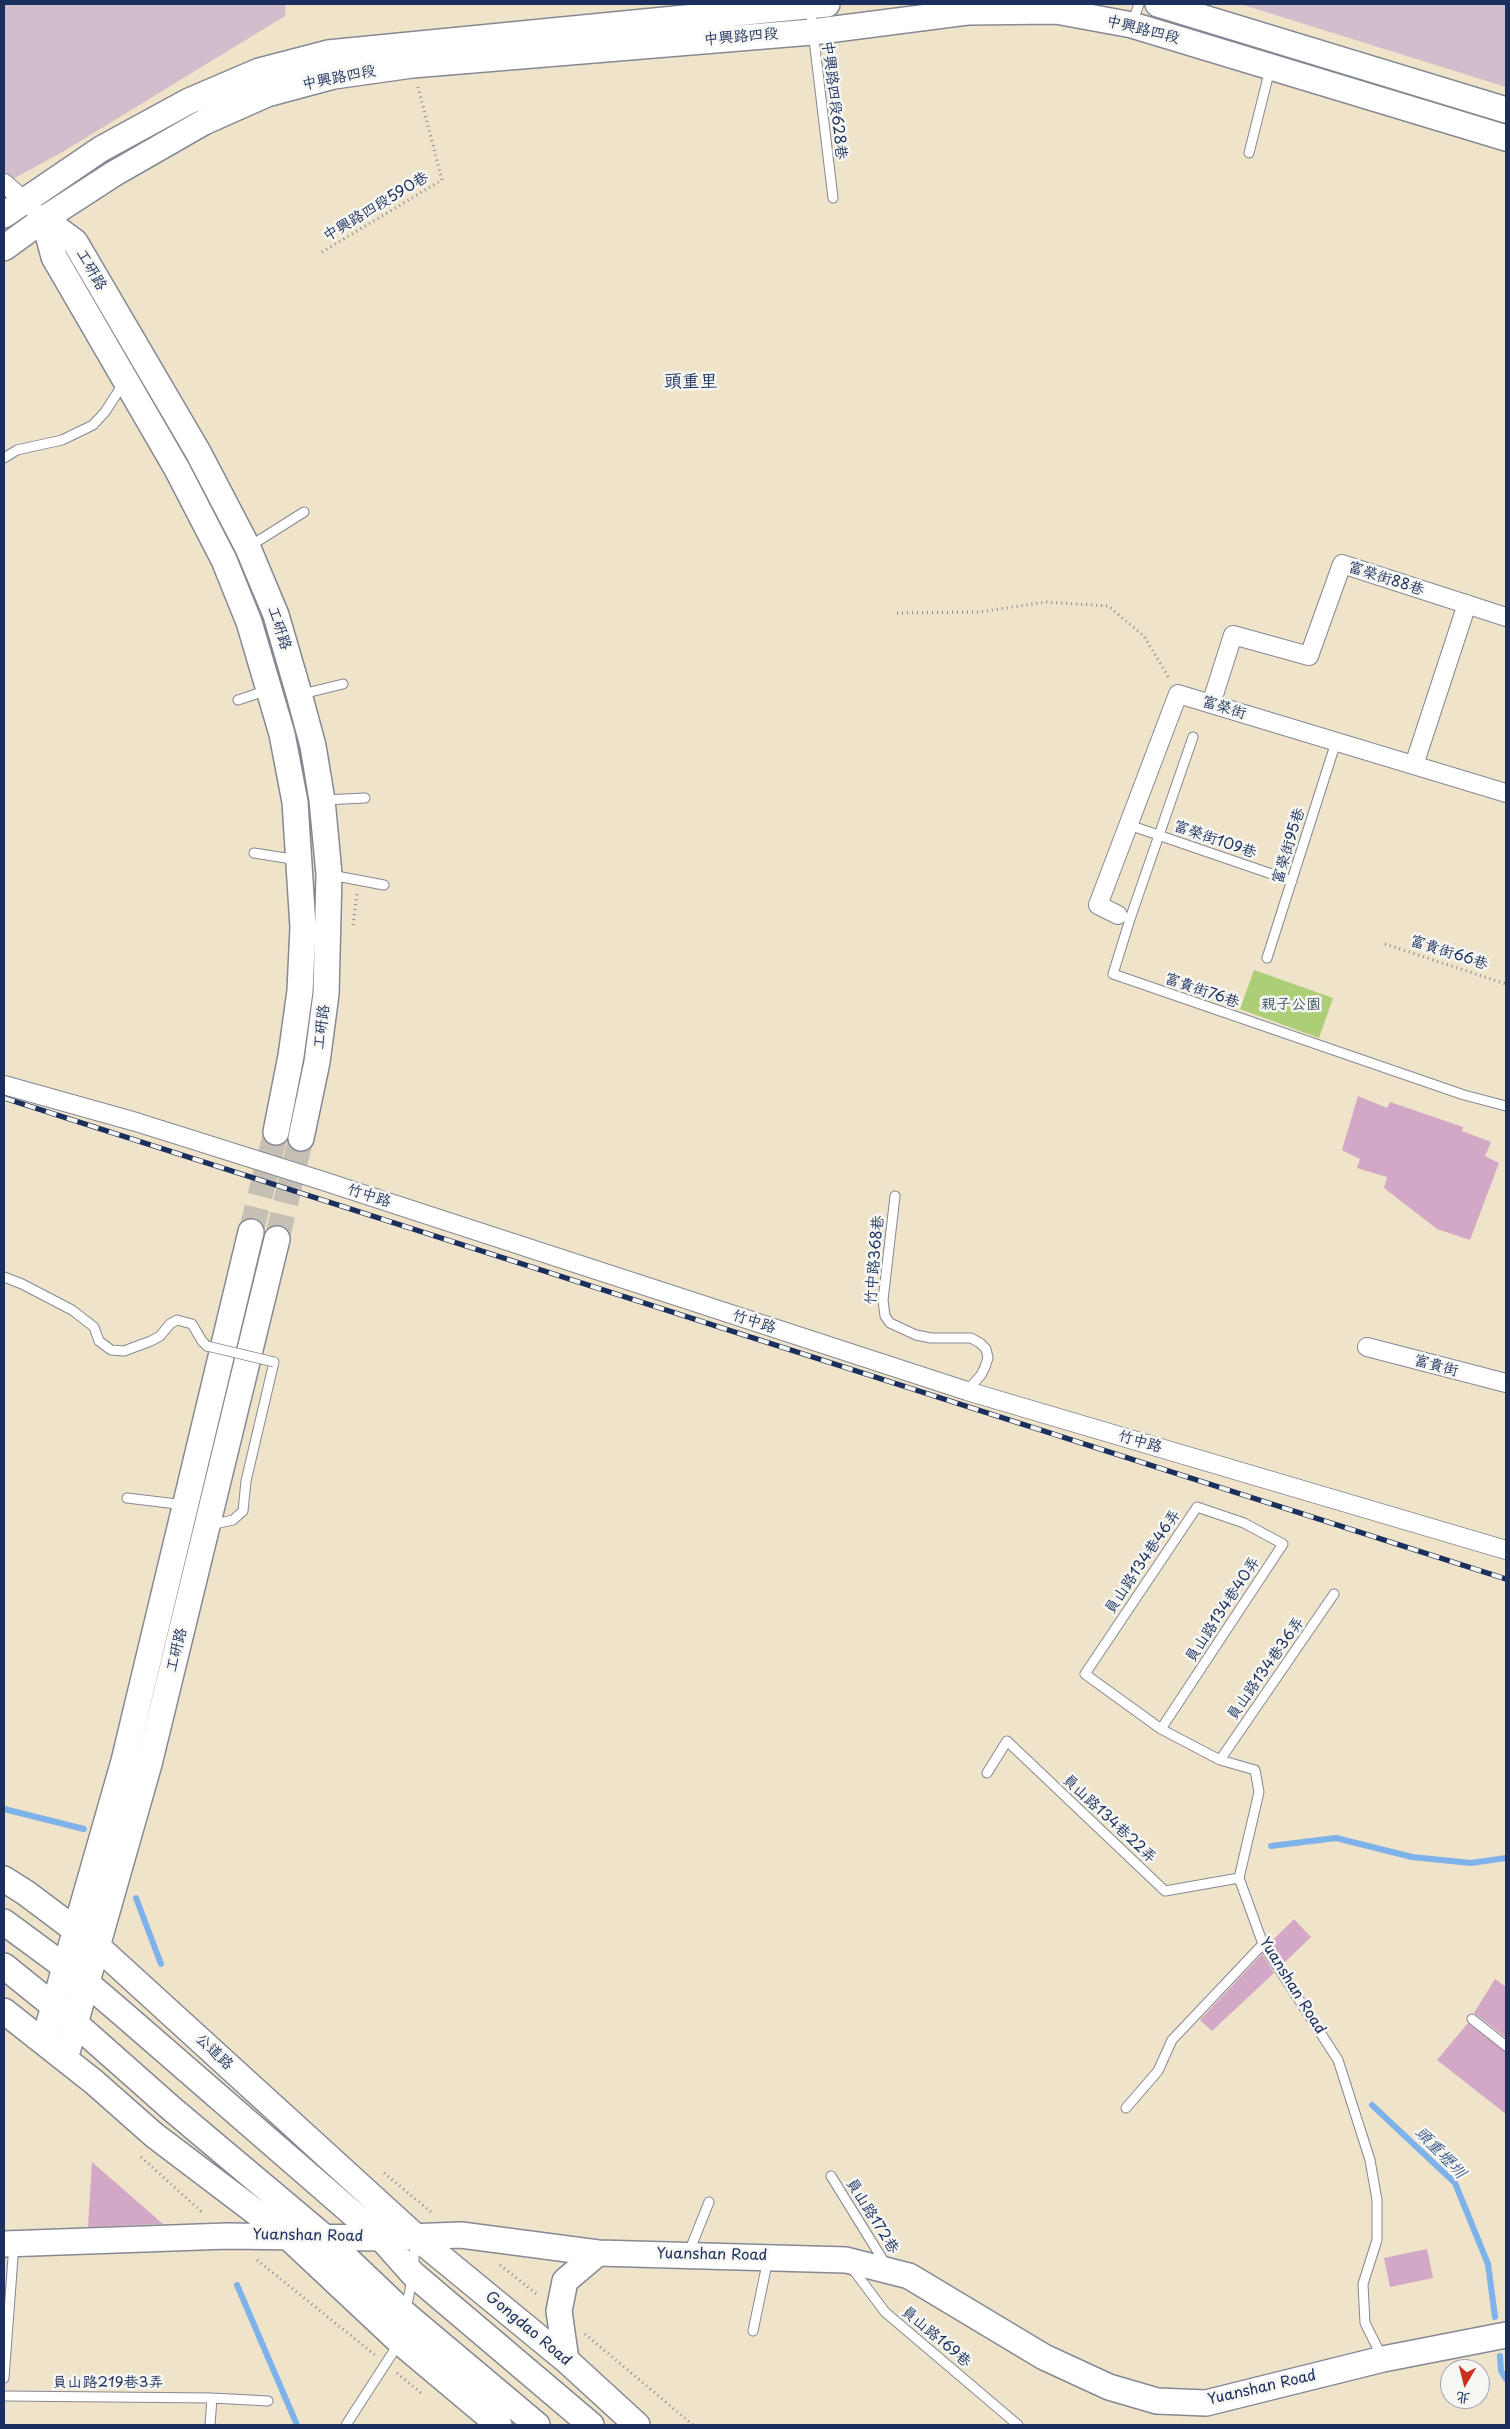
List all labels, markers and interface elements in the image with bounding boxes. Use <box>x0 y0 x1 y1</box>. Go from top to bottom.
street label: 中興路四段 <box>1104 12 1182 48</box>
street label: 中興路四段 <box>703 25 779 49</box>
street label: 中興路四段628巷 <box>818 40 850 160</box>
street label: 中興路四段 <box>300 62 378 94</box>
street label: 中興路四段590巷 <box>320 168 432 246</box>
street label: 工研路 <box>72 246 110 294</box>
district label: 頭重里 <box>664 371 718 393</box>
street label: 富榮街88巷 <box>1346 558 1426 600</box>
street label: 工研路 <box>263 604 295 652</box>
street label: 富榮街 <box>1200 693 1248 723</box>
street label: 富榮街95巷 <box>1269 806 1309 886</box>
street label: 富榮街109巷 <box>1171 817 1259 863</box>
street label: 富貴街66巷 <box>1408 932 1490 974</box>
street label: 富貴街76巷 <box>1162 970 1242 1012</box>
park label: 親子公園 <box>1261 996 1321 1014</box>
street label: 工研路 <box>310 1004 334 1050</box>
street label: 竹中路 <box>345 1180 393 1212</box>
street label: 竹中路368巷 <box>862 1215 888 1305</box>
street label: 竹中路 <box>730 1306 778 1338</box>
street label: 富貴街 <box>1412 1351 1460 1381</box>
street label: 竹中路 <box>1116 1427 1164 1457</box>
street label: 員山路134巷46弄 <box>1101 1506 1185 1618</box>
street label: 員山路134巷40弄 <box>1182 1554 1264 1666</box>
street label: 員山路134巷36弄 <box>1224 1614 1308 1724</box>
street label: 工研路 <box>163 1626 191 1674</box>
street label: 員山路134巷22弄 <box>1058 1771 1160 1867</box>
street label: Yuanshan Road <box>1255 1934 1329 2038</box>
street label: 公道路 <box>191 2030 237 2074</box>
water label: 頭重壢圳 <box>1411 2123 1469 2183</box>
street label: 員山路172巷 <box>842 2175 902 2257</box>
street label: Yuanshan Road <box>253 2226 363 2246</box>
street label: Yuanshan Road <box>657 2245 767 2265</box>
street label: Gongdao Road <box>481 2288 575 2370</box>
street label: 員山路169巷 <box>897 2303 975 2371</box>
north arrow <box>1440 2359 1490 2409</box>
street label: Yuanshan Road <box>1206 2367 1318 2409</box>
street label: 員山路219巷3弄 <box>52 2374 164 2392</box>
text: 北 <box>1455 2387 1471 2410</box>

